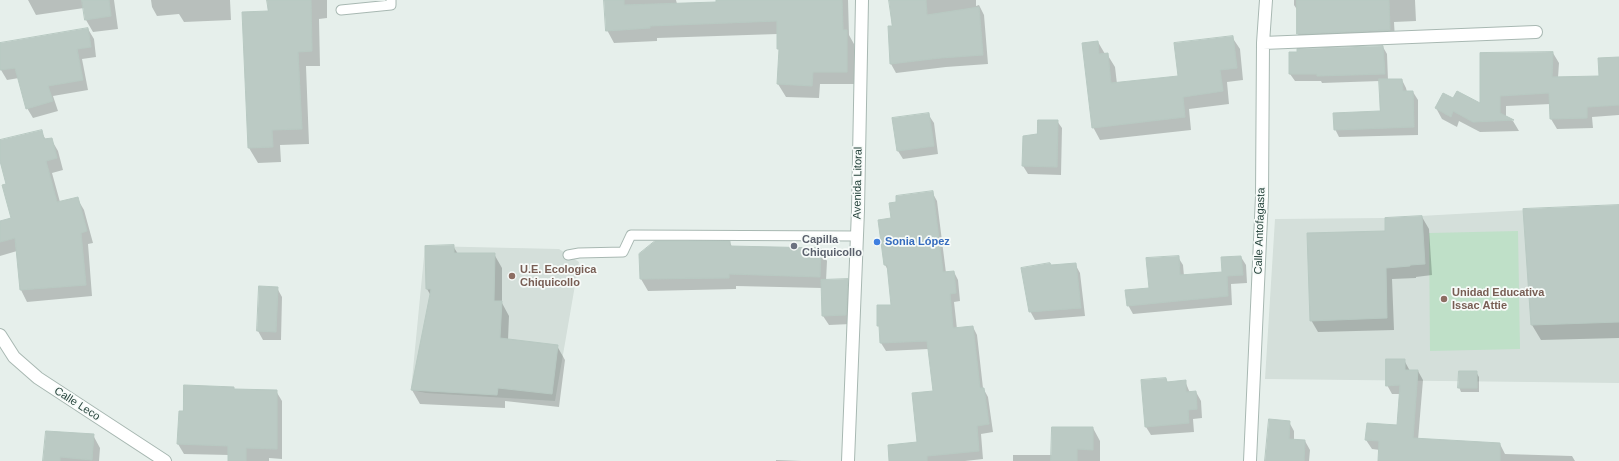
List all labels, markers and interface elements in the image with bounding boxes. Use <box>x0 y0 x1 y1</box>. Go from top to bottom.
street label: Avenida Litoral <box>851 147 865 219</box>
street label: Calle Antofagasta <box>1252 187 1268 275</box>
place label: Capilla Chiquicollo <box>802 233 862 259</box>
place label: Sonia López <box>885 235 950 249</box>
marker: Sonia López <box>872 237 882 247</box>
marker: Capilla Chiquicollo <box>789 241 799 251</box>
place label: U.E. Ecologica Chiquicollo <box>520 263 596 289</box>
marker: U.E. Ecologica Chiquicollo <box>507 271 517 281</box>
place label: Unidad Educativa Issac Attie <box>1452 286 1544 312</box>
marker: Unidad Educativa Issac Attie <box>1439 294 1449 304</box>
street label: Calle Leco <box>52 384 102 424</box>

